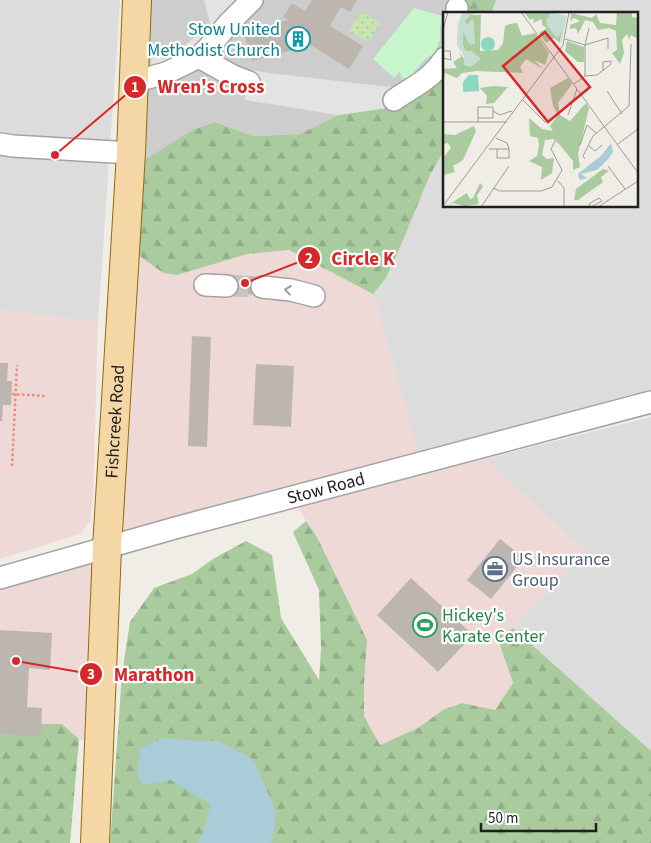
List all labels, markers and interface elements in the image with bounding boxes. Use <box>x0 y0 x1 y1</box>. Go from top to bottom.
inset map <box>443 12 638 208</box>
place label: Stow United Methodist Church <box>147 17 280 63</box>
building icon: Stow United Methodist Church <box>285 26 311 52</box>
callout: Wren's Cross <box>122 70 274 104</box>
text: Wren's Cross <box>158 74 264 101</box>
text: 1 <box>131 77 139 98</box>
callout: Circle K <box>296 241 404 275</box>
text: Circle K <box>331 246 395 273</box>
text: 2 <box>305 248 313 269</box>
one-way arrow <box>284 285 292 296</box>
street label: Fishcreek Road <box>99 364 131 479</box>
street label: Stow Road <box>284 466 368 510</box>
place label: US Insurance Group <box>512 547 610 593</box>
office icon: US Insurance Group <box>482 556 508 582</box>
place label: Hickey's Karate Center <box>442 603 545 649</box>
sports icon: Hickey's Karate Center <box>412 612 438 638</box>
callout: Marathon <box>79 657 204 691</box>
text: Marathon <box>114 662 194 689</box>
text: 3 <box>87 664 95 685</box>
scale bar <box>481 800 596 832</box>
text: 50 m <box>488 808 518 829</box>

